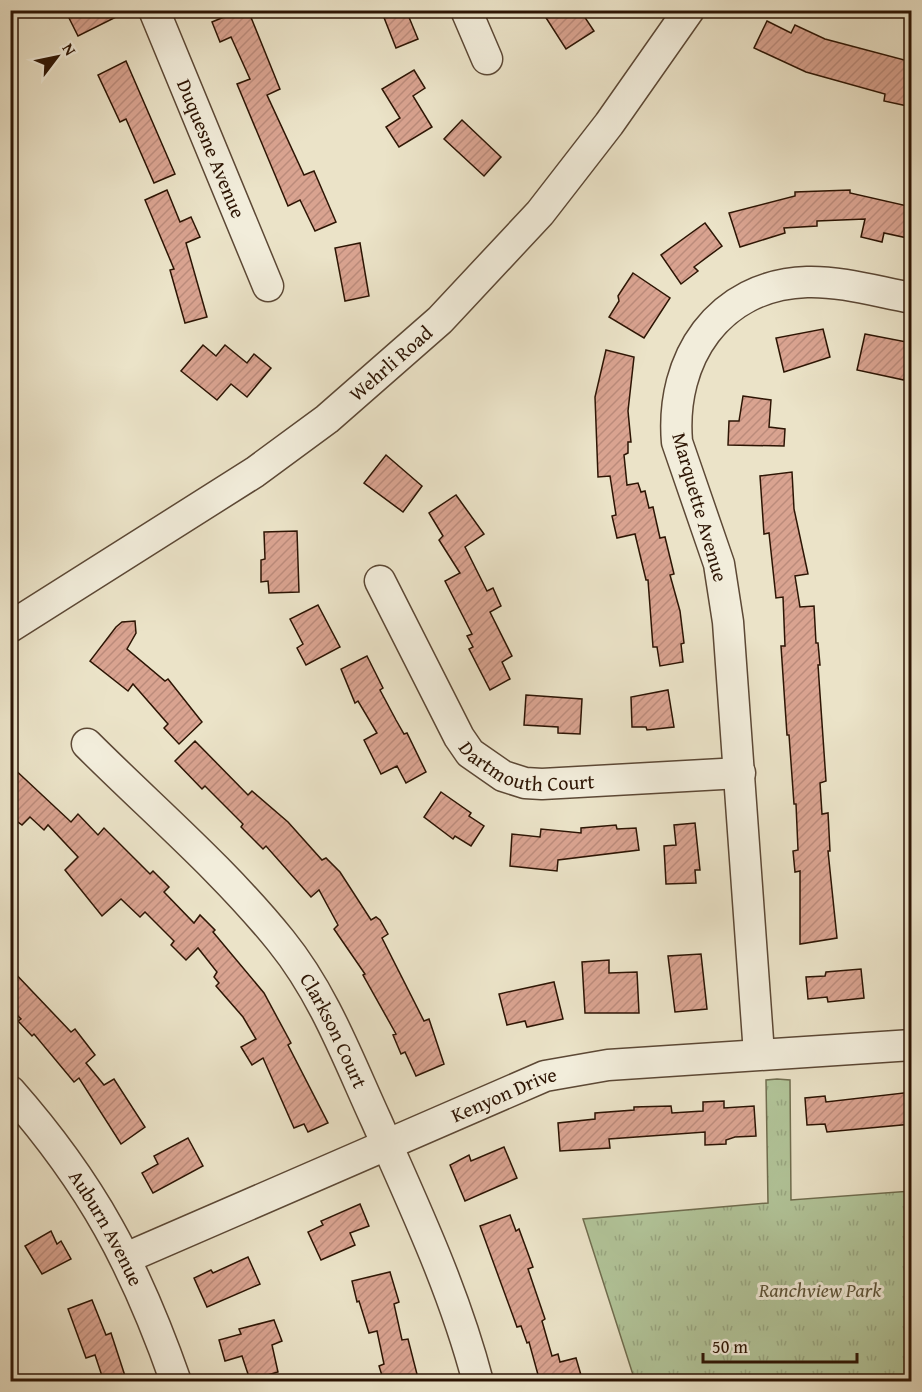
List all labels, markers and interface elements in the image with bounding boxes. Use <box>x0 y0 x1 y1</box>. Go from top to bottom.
north arrow <box>27 27 87 87</box>
text: N <box>57 38 83 60</box>
street label: Duquesne Avenue <box>170 74 253 222</box>
street label: Wehrli Road <box>342 318 439 408</box>
street label: Marquette Avenue <box>665 429 736 585</box>
street label: Dartmouth Court <box>452 735 595 798</box>
street label: Clarkson Court <box>293 967 375 1093</box>
street label: Kenyon Drive <box>446 1059 559 1129</box>
street label: Auburn Avenue <box>62 1164 151 1291</box>
park label: Ranchview Park <box>758 1275 882 1304</box>
scale bar <box>703 1326 858 1364</box>
text: 50 m <box>712 1333 748 1360</box>

